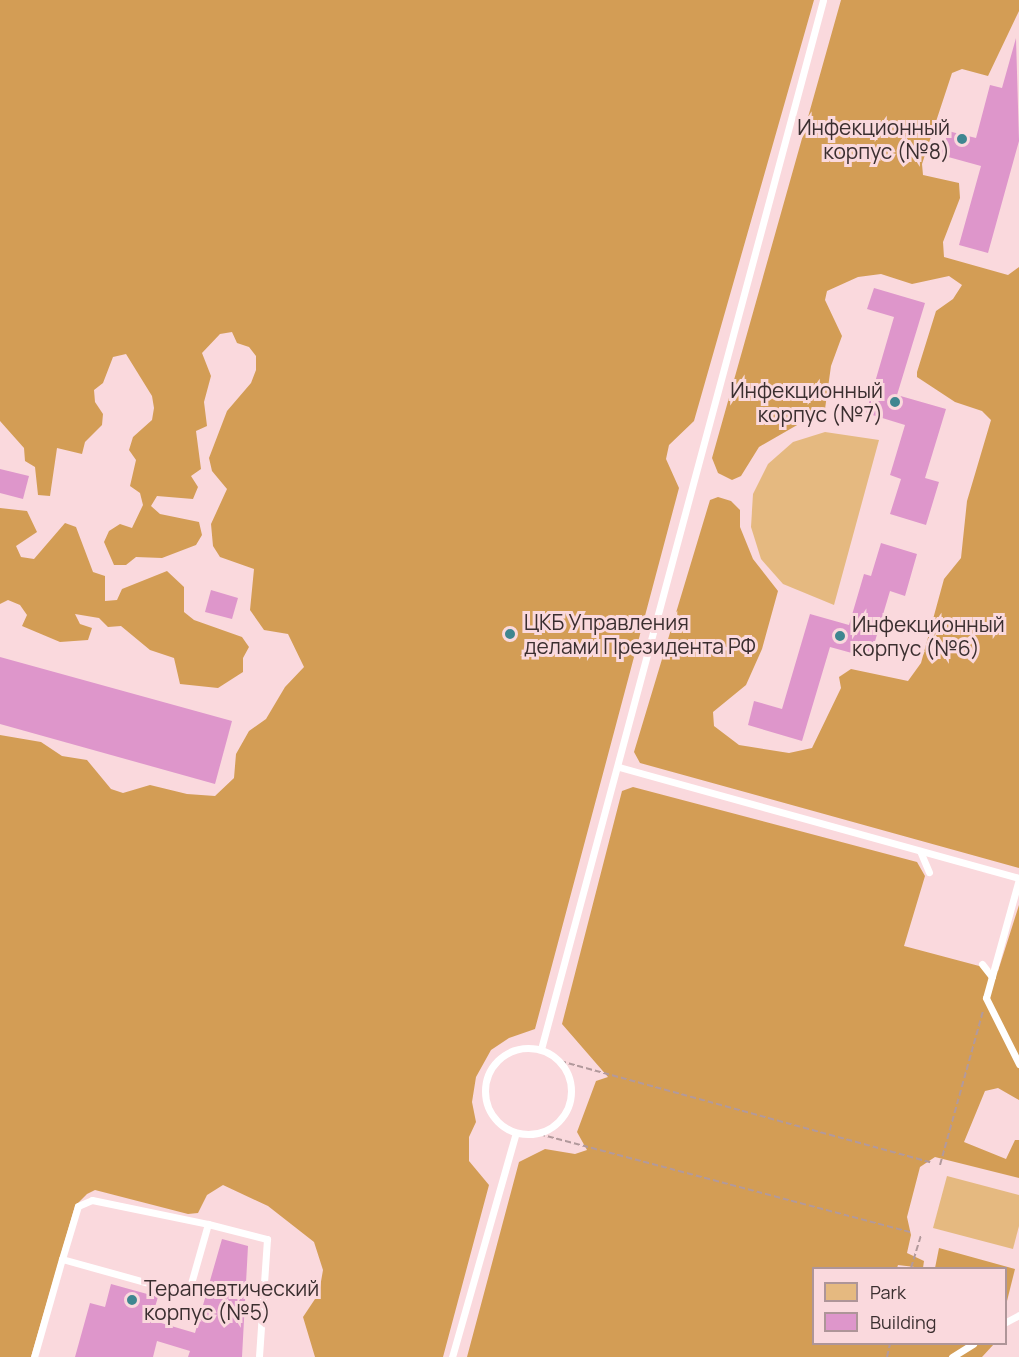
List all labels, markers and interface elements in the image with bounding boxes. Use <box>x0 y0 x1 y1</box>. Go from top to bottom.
place label: Инфекционный корпус (№8) <box>797 114 950 164</box>
marker: Инфекционный корпус (№8) <box>955 132 969 146</box>
place label: Инфекционный корпус (№7) <box>730 377 883 427</box>
marker: Инфекционный корпус (№7) <box>888 395 902 409</box>
place label: ЦКБ Управления делами Президента РФ <box>524 609 756 659</box>
place label: Инфекционный корпус (№6) <box>852 611 1005 661</box>
marker: ЦКБ Управления делами Президента РФ <box>501 625 519 643</box>
marker: Инфекционный корпус (№6) <box>833 629 847 643</box>
legend <box>812 1267 1007 1345</box>
place label: Терапевтический корпус (№5) <box>144 1275 319 1325</box>
text: Park <box>870 1280 906 1304</box>
marker: Терапевтический корпус (№5) <box>125 1293 139 1307</box>
text: Building <box>870 1310 936 1334</box>

